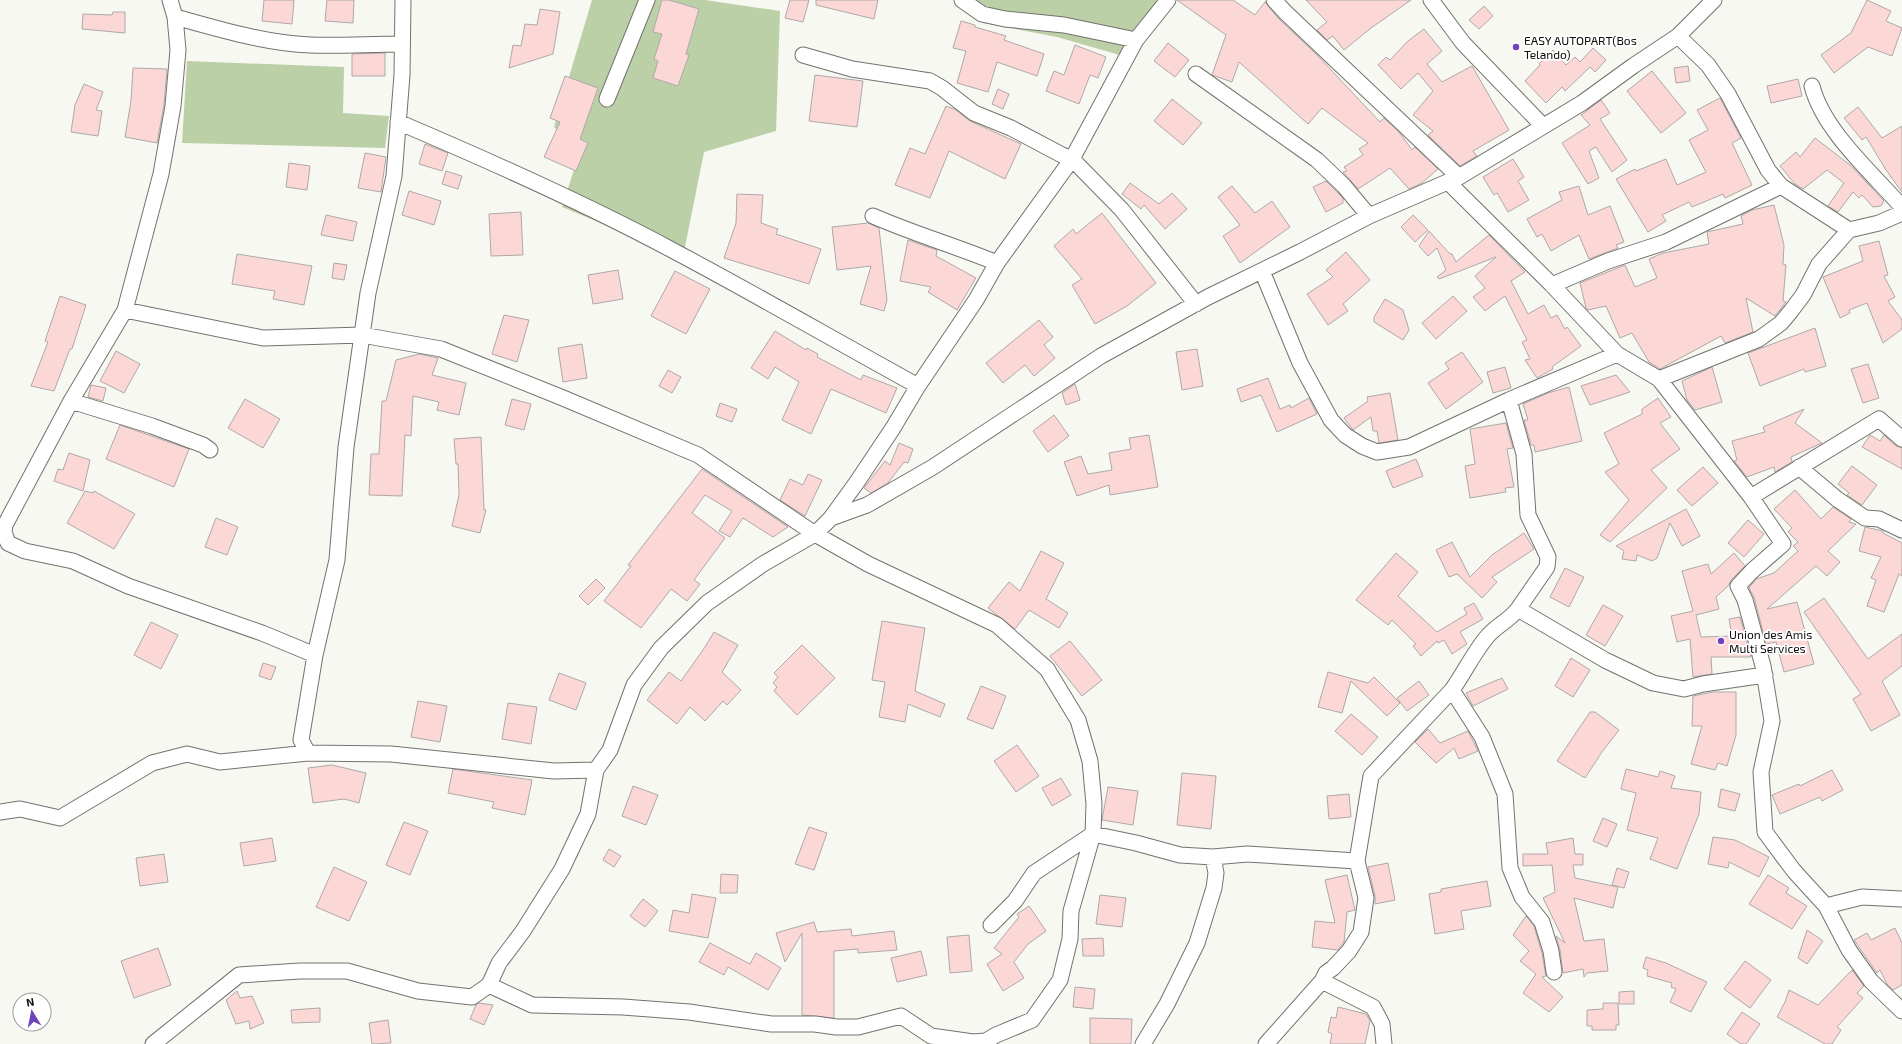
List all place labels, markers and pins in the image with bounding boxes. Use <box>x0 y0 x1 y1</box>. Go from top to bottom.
place label: EASY AUTOPART(Bos Telando) <box>1524 33 1637 61</box>
marker: EASY AUTOPART(Bos Telando) <box>1511 42 1521 52</box>
place label: Union des Amis Multi Services <box>1729 627 1812 655</box>
marker: Union des Amis Multi Services <box>1716 636 1726 646</box>

